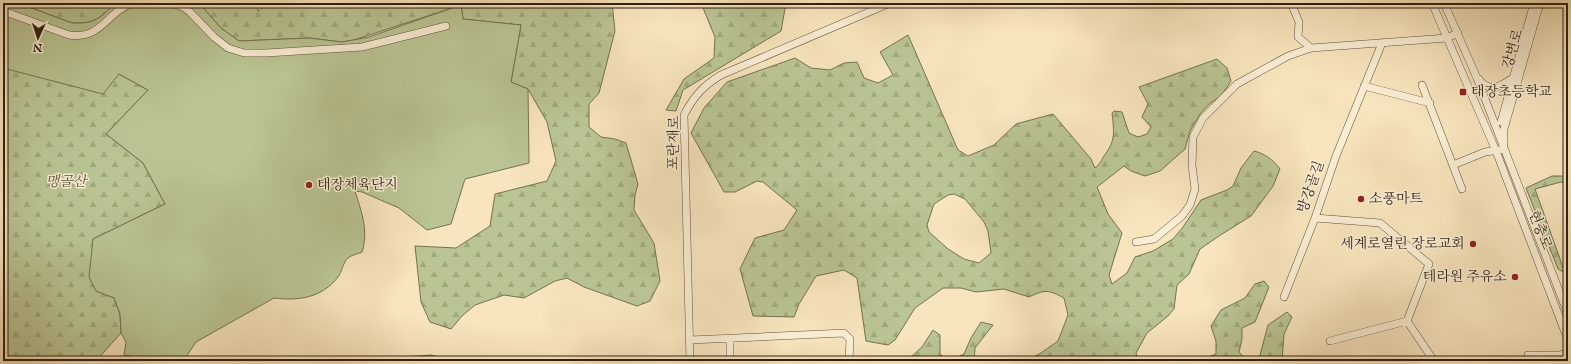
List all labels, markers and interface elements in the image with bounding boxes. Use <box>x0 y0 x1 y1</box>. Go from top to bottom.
north arrow <box>18 18 58 58</box>
street label: 강변로 <box>1499 27 1527 71</box>
text: N <box>32 40 44 54</box>
place label: 태장초등학교 <box>1471 83 1553 101</box>
marker: 태장초등학교 <box>1458 87 1468 97</box>
street label: 포란재로 <box>665 115 683 170</box>
street label: 방강골길 <box>1294 158 1328 216</box>
park label: 맹골산 <box>46 173 89 191</box>
place label: 태장체육단지 <box>317 176 398 194</box>
marker: 태장체육단지 <box>304 180 314 190</box>
place label: 소풍마트 <box>1369 190 1424 208</box>
marker: 소풍마트 <box>1356 194 1366 204</box>
street label: 현충로 <box>1524 208 1556 253</box>
place label: 세계로열린 장로교회 <box>1340 235 1465 253</box>
marker: 세계로열린 장로교회 <box>1468 239 1478 249</box>
place label: 테라원 주유소 <box>1423 268 1507 286</box>
marker: 테라원 주유소 <box>1510 272 1520 282</box>

